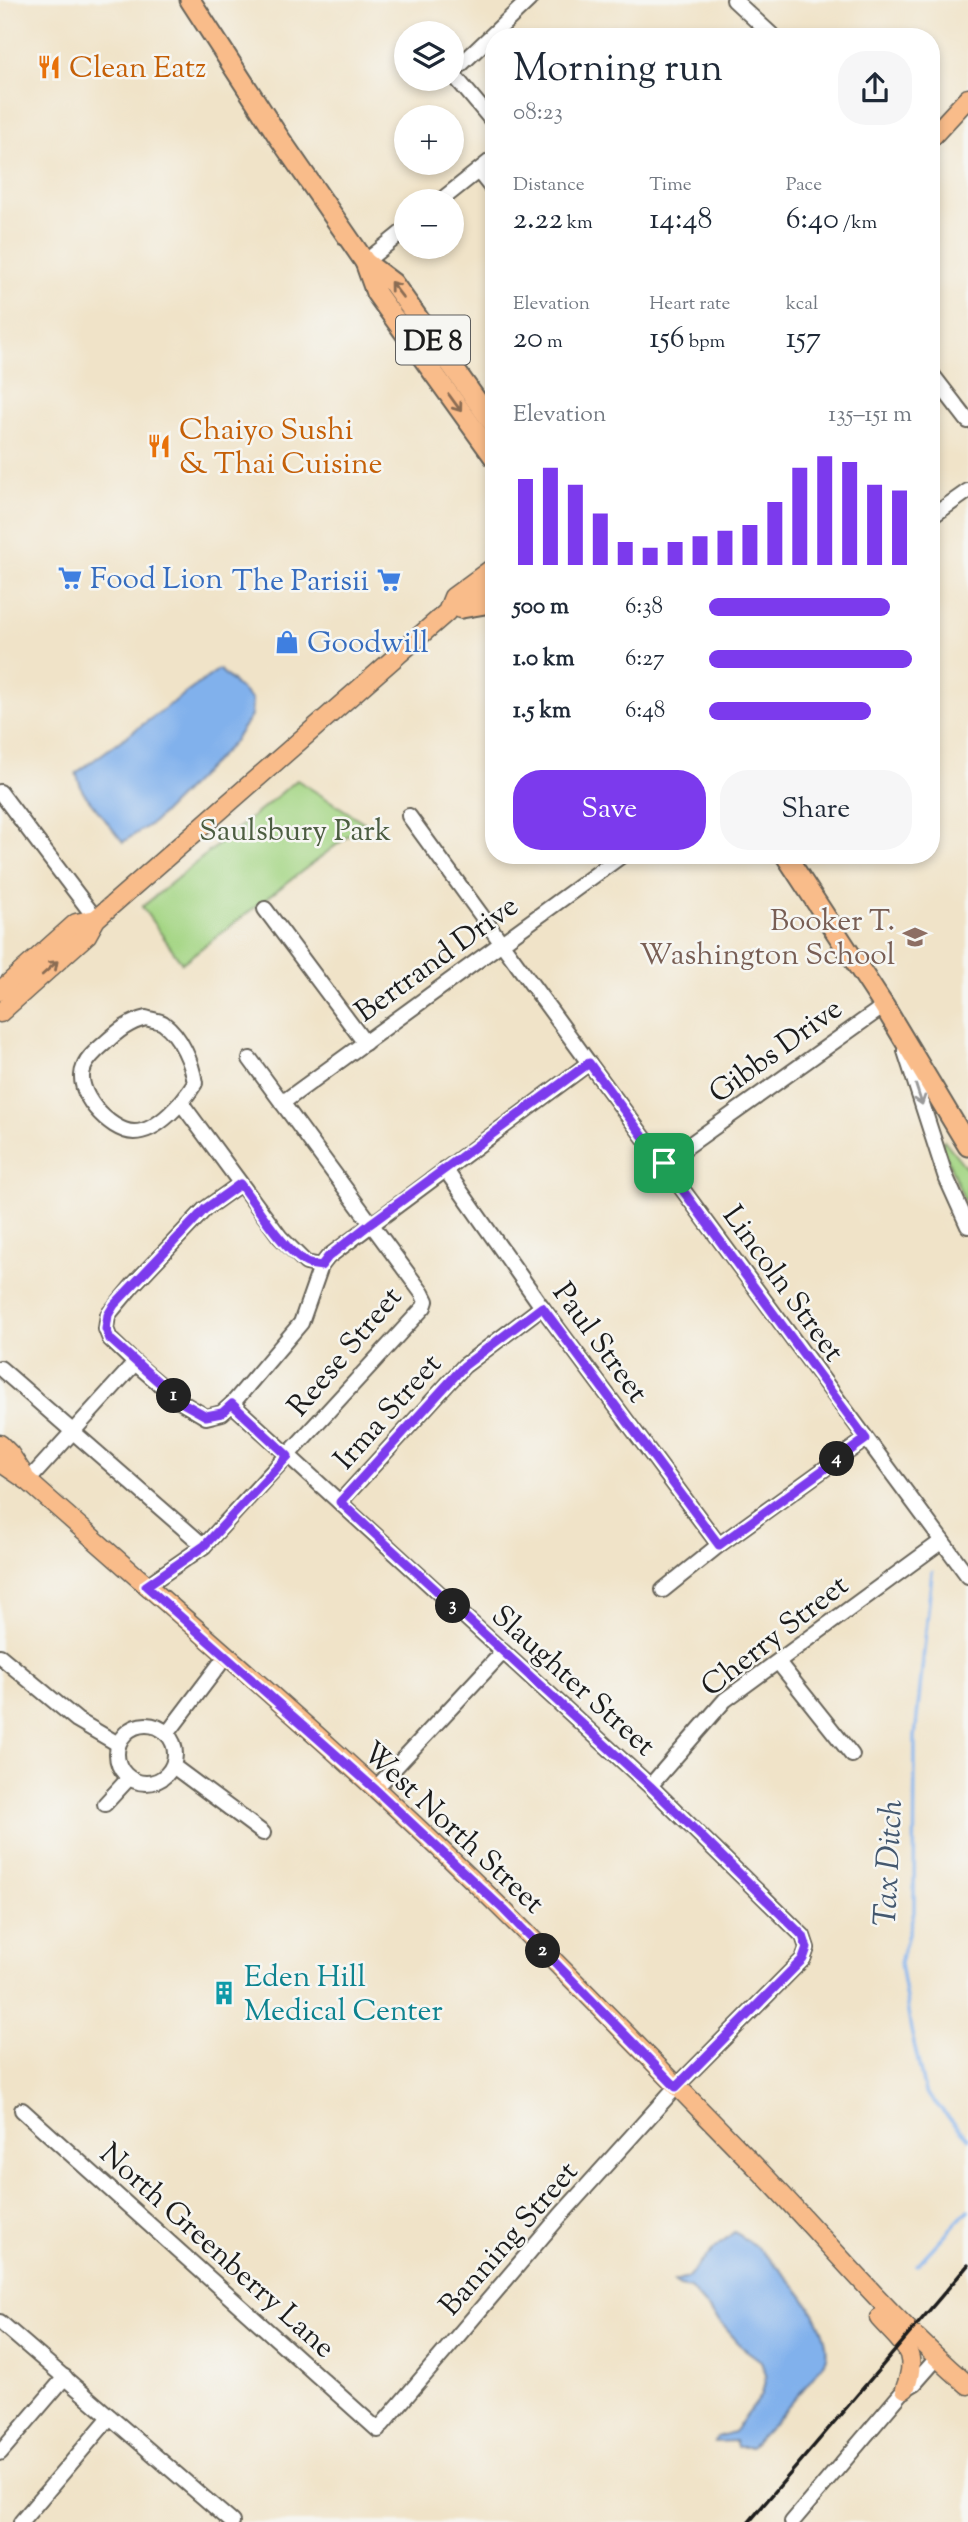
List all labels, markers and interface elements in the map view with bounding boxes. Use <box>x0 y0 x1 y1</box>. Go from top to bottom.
map controls <box>394 21 464 259</box>
button: layers <box>394 21 464 91</box>
text: Morning run <box>513 44 723 98</box>
place label: Clean Eatz <box>69 48 206 91</box>
button: share <box>838 51 912 125</box>
restaurant icon: Clean Eatz <box>35 53 63 81</box>
text: 08:23 <box>513 97 563 130</box>
button: + <box>394 105 464 175</box>
text: Distance <box>513 172 585 199</box>
text: Time <box>649 172 692 199</box>
text: Pace <box>786 172 822 199</box>
button: − <box>394 189 464 259</box>
text: 2.22 <box>513 199 563 242</box>
text: 14:48 <box>649 199 713 242</box>
text: 6:40 <box>786 199 839 242</box>
text: km <box>563 210 593 237</box>
text: /km <box>839 210 877 237</box>
one-way arrow <box>389 281 404 299</box>
text: Elevation <box>513 291 590 318</box>
text: Heart rate <box>649 291 730 318</box>
text: kcal <box>786 291 818 318</box>
road number: DE 8 <box>396 316 470 364</box>
text: 20 <box>513 318 543 361</box>
text: 156 <box>649 318 685 361</box>
text: 157 <box>786 318 821 361</box>
text: m <box>543 329 563 356</box>
text: bpm <box>685 329 725 356</box>
one-way arrow <box>447 394 462 413</box>
text: Elevation <box>513 399 606 432</box>
text: 135–151 m <box>828 399 912 432</box>
place label: Chaiyo Sushi & Thai Cuisine <box>179 410 383 487</box>
restaurant icon: Chaiyo Sushi & Thai Cuisine <box>145 432 173 460</box>
place label: Food Lion <box>90 559 223 602</box>
place label: The Parisii <box>232 561 369 604</box>
supermarket icon: Food Lion <box>56 564 84 592</box>
supermarket icon: The Parisii <box>375 566 403 594</box>
text: 500 m <box>513 591 569 624</box>
text: 6:38 <box>625 591 663 624</box>
place label: Goodwill <box>307 623 429 666</box>
shop icon: Goodwill <box>273 628 301 656</box>
text: 1.0 km <box>513 643 575 676</box>
text: 6:27 <box>625 643 664 676</box>
text: 1.5 km <box>513 695 571 728</box>
text: 6:48 <box>625 695 665 728</box>
button: Save <box>513 770 706 850</box>
button: Share <box>720 770 912 850</box>
park label: Saulsbury Park <box>199 811 391 854</box>
street label: Bertrand Drive <box>347 886 528 1034</box>
place label: Booker T. Washington School <box>639 901 895 978</box>
school or university icon: Booker T. Washington School <box>901 923 929 951</box>
one-way arrow <box>41 960 59 976</box>
street label: Gibbs Drive <box>701 989 852 1115</box>
one-way arrow <box>914 1083 926 1105</box>
pin <box>634 1133 694 1193</box>
icon: arrive <box>645 1144 683 1182</box>
street label: Lincoln Street <box>711 1197 853 1371</box>
street label: Paul Street <box>541 1274 657 1413</box>
street label: Reese Street <box>279 1278 413 1427</box>
street label: Irma Street <box>325 1345 453 1480</box>
pin: 1 <box>156 1378 192 1414</box>
text: 1 <box>170 1382 177 1409</box>
pin: 4 <box>820 1442 854 1476</box>
text: 4 <box>832 1445 841 1472</box>
street label: Cherry Street <box>693 1566 858 1708</box>
pin: 3 <box>435 1588 470 1624</box>
text: 3 <box>449 1592 456 1619</box>
street label: Slaughter Street <box>481 1596 664 1768</box>
street label: West North Street <box>351 1733 553 1925</box>
water label: Tax Ditch <box>864 1798 916 1928</box>
pin: 2 <box>526 1934 560 1968</box>
text: 2 <box>538 1937 547 1964</box>
place label: Eden Hill Medical Center <box>244 1957 443 2034</box>
building icon: Eden Hill Medical Center <box>210 1979 238 2007</box>
street label: North Greenberry Lane <box>89 2134 344 2370</box>
street label: Banning Street <box>430 2153 589 2326</box>

